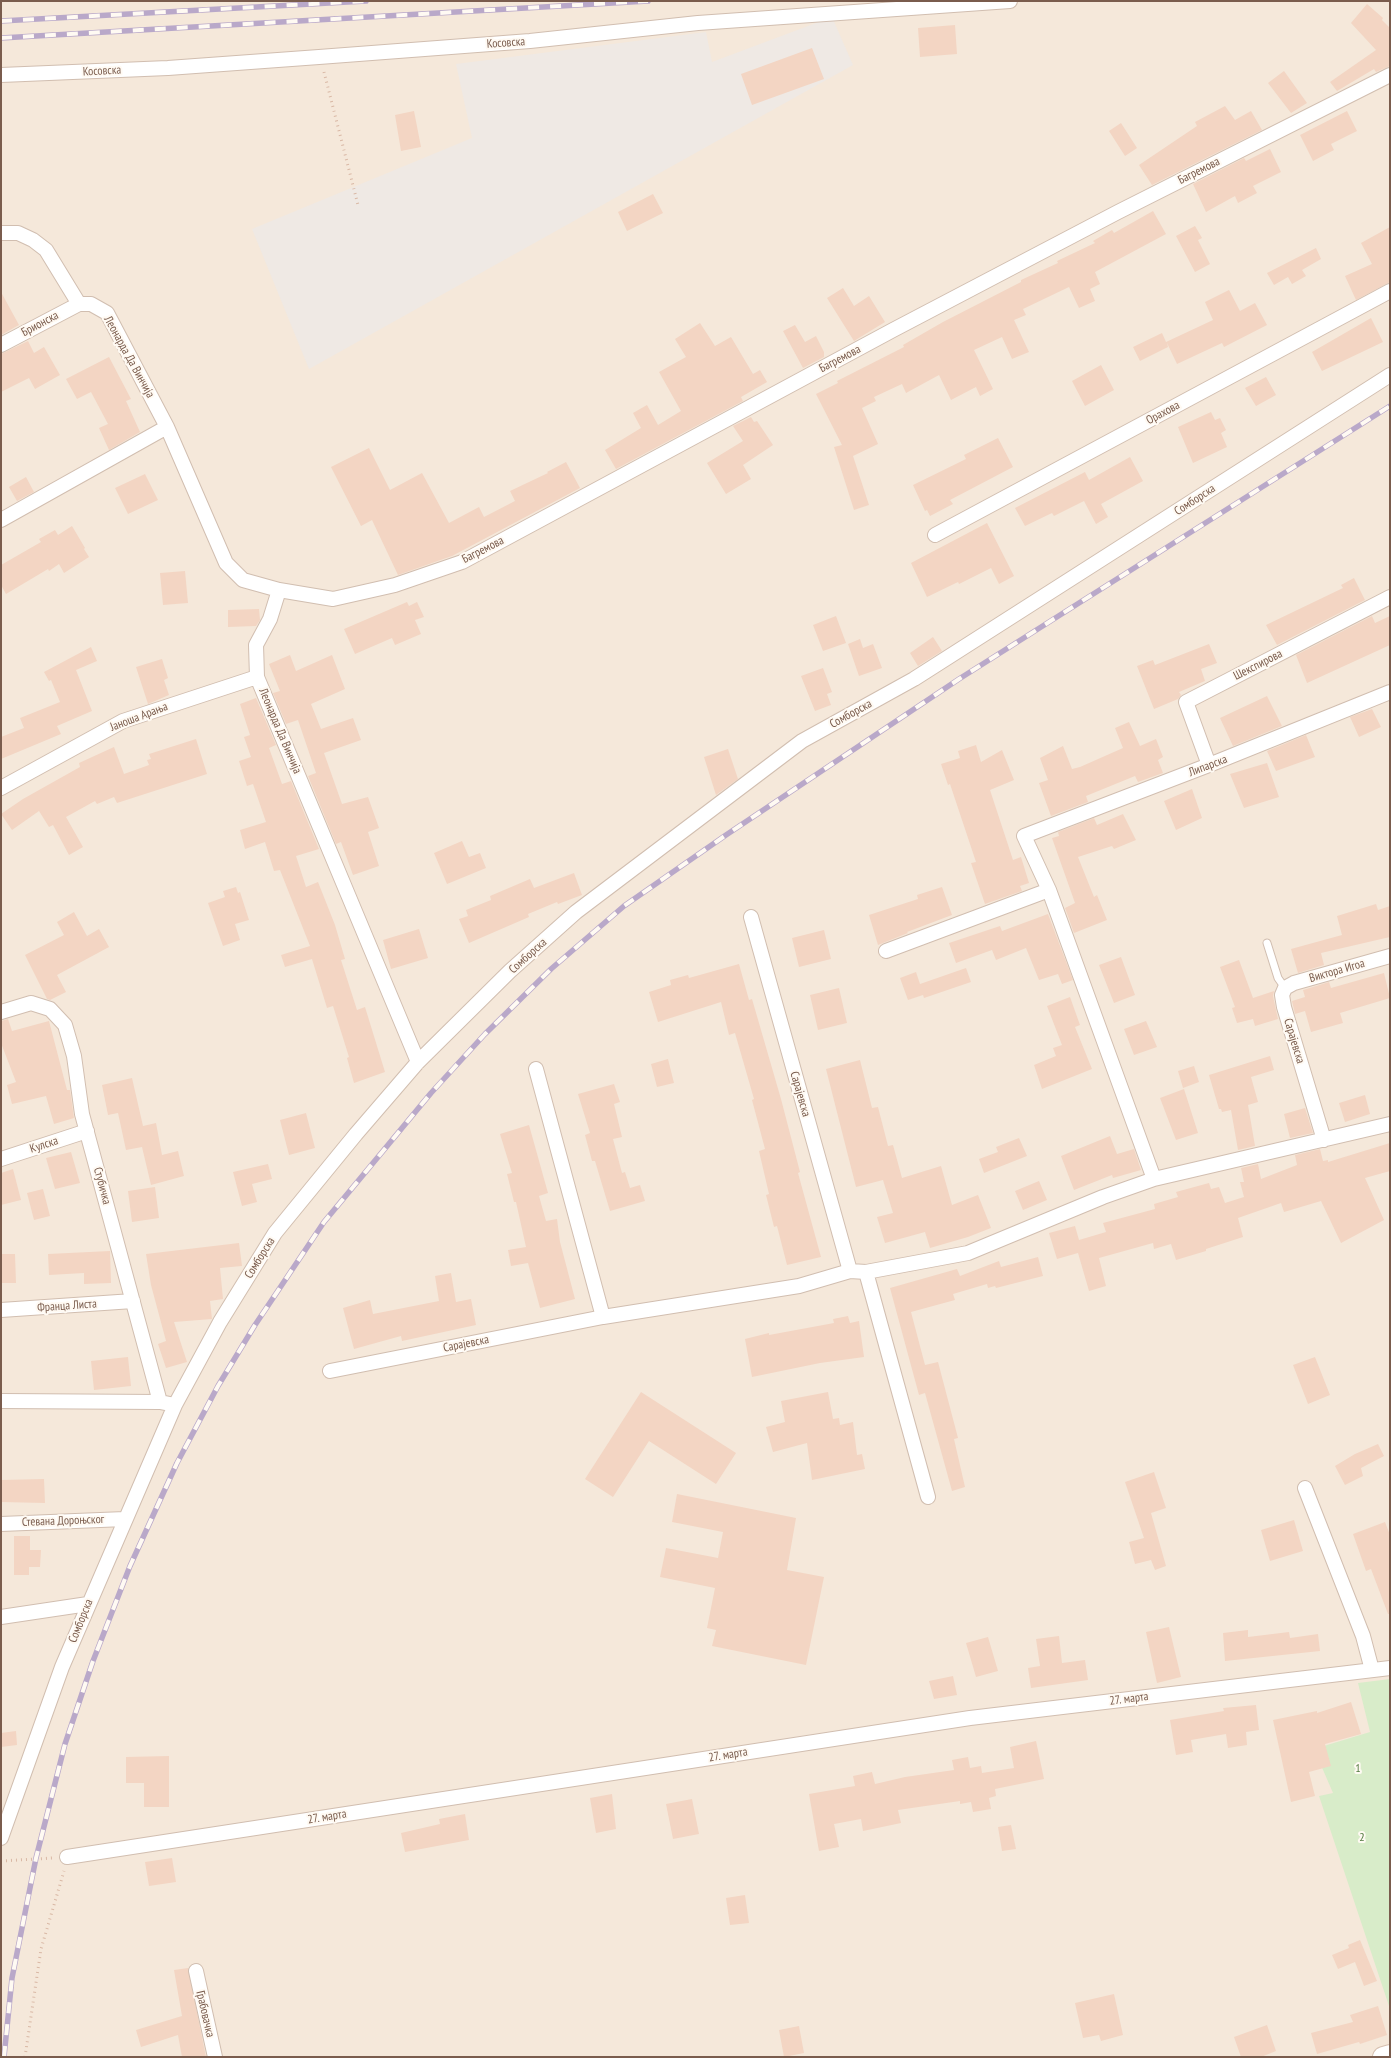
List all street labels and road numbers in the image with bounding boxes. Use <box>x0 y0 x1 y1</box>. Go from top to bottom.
street label: Косовска <box>486 34 526 52</box>
street label: Косовска <box>82 63 122 79</box>
street label: Багремова <box>1176 154 1222 188</box>
street label: Брионска <box>19 308 61 340</box>
street label: Леонарда Да Винчија <box>101 314 157 400</box>
street label: Багремова <box>817 342 863 376</box>
street label: Орахова <box>1144 398 1182 428</box>
street label: Сомборска <box>1172 481 1218 519</box>
street label: Багремова <box>460 533 506 567</box>
street label: Шекспирова <box>1231 647 1285 683</box>
street label: Леонарда Да Винчија <box>256 686 304 776</box>
street label: Сомборска <box>827 697 875 731</box>
street label: Јаноша Арања <box>108 699 170 735</box>
street label: Липарска <box>1187 752 1229 780</box>
street label: Сомборска <box>506 935 550 977</box>
street label: Виктора Игоа <box>1308 956 1366 986</box>
street label: Сарајевска <box>1280 1017 1308 1065</box>
street label: Сарајевска <box>787 1070 813 1118</box>
street label: Кулска <box>28 1134 60 1156</box>
street label: Стубичка <box>90 1166 114 1206</box>
street label: Сомборска <box>242 1235 278 1281</box>
street label: Франца Листа <box>37 1297 97 1315</box>
street label: Сарајевска <box>442 1333 490 1355</box>
street label: Стевана Дороњског <box>22 1512 104 1530</box>
street label: Сомборска <box>66 1597 96 1645</box>
street label: 27. марта <box>1109 1689 1149 1709</box>
street label: 27. марта <box>708 1745 748 1765</box>
street label: 27. марта <box>307 1807 347 1827</box>
street label: Грабовачка <box>193 1989 217 2039</box>

